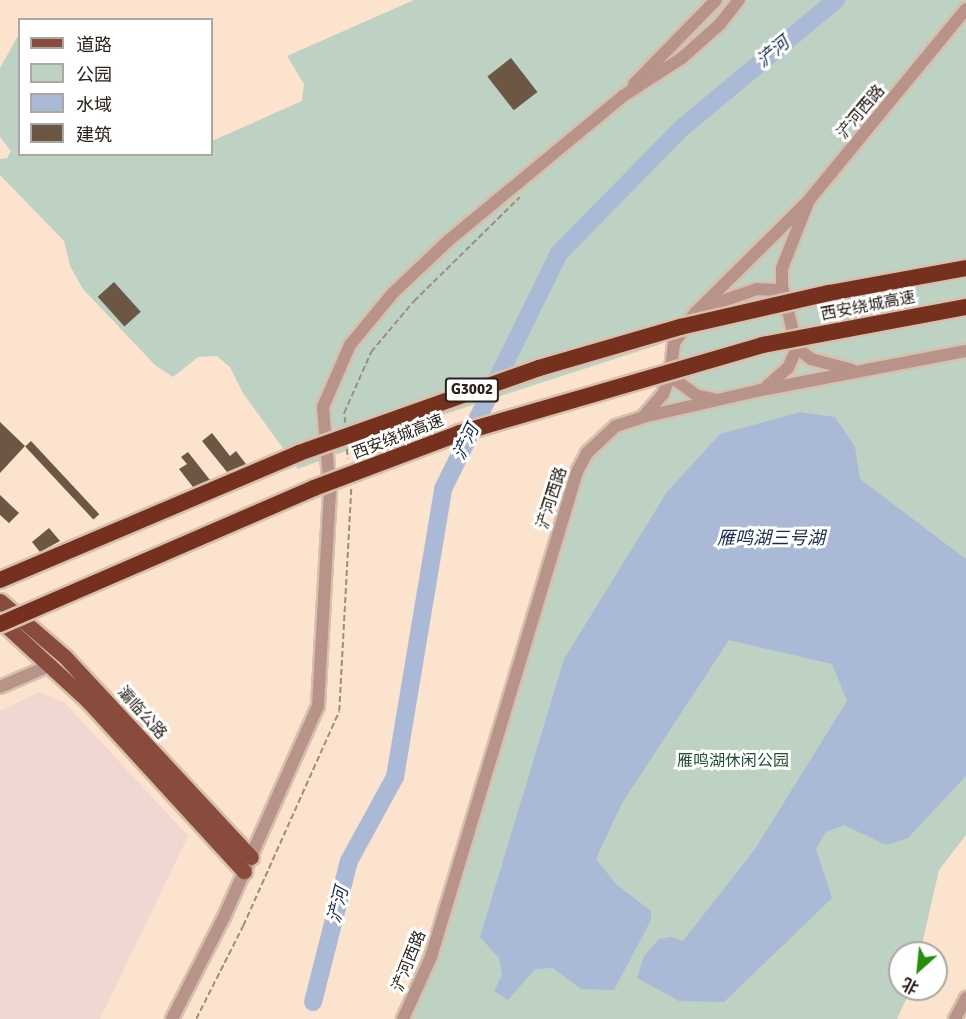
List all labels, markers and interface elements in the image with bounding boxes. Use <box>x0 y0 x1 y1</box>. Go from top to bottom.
legend <box>18 18 213 156</box>
water label: 浐河 <box>752 32 794 72</box>
text: 道路 <box>76 34 112 56</box>
text: 公园 <box>76 64 112 86</box>
street label: 浐河西路 <box>833 81 889 143</box>
text: 水域 <box>76 94 112 116</box>
text: 建筑 <box>76 124 112 146</box>
street label: 西安绕城高速 <box>819 287 917 325</box>
road number: G3002 <box>444 378 500 402</box>
street label: 西安绕城高速 <box>350 411 446 463</box>
water label: 浐河 <box>448 421 484 463</box>
street label: 浐河西路 <box>533 465 571 531</box>
water label: 雁鸣湖三号湖 <box>717 527 825 549</box>
street label: 灞临公路 <box>113 683 171 743</box>
park label: 雁鸣湖休闲公园 <box>677 751 789 771</box>
water label: 浐河 <box>323 885 353 925</box>
street label: 浐河西路 <box>388 928 430 994</box>
north arrow <box>888 941 948 1001</box>
text: 北 <box>899 973 922 998</box>

